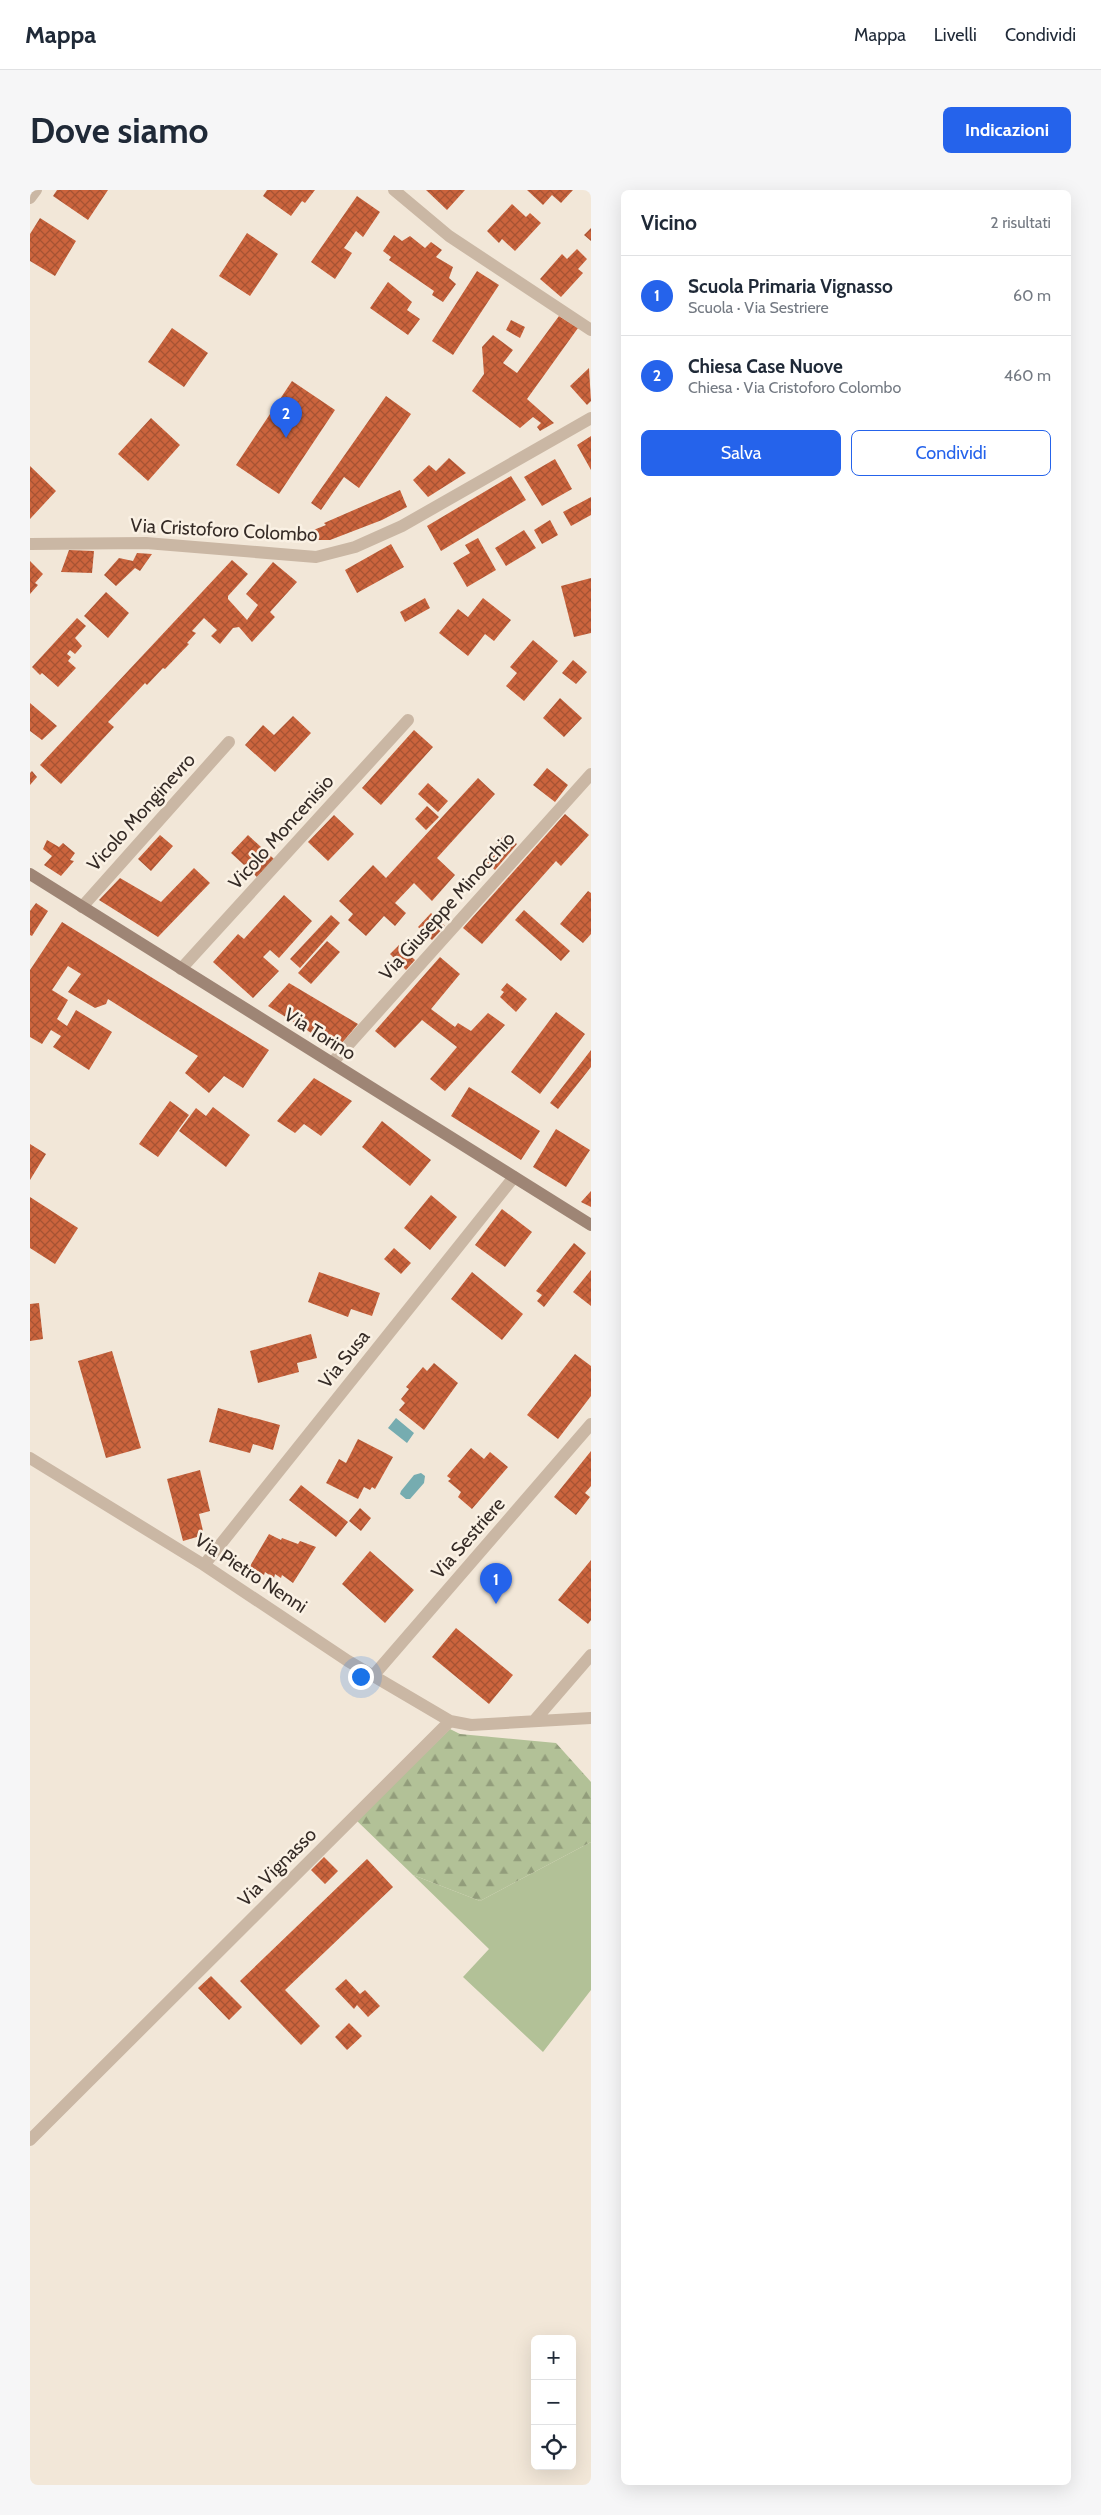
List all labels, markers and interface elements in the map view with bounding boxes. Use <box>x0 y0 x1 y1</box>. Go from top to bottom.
text: Mappa <box>25 20 96 49</box>
text: Mappa <box>854 24 906 46</box>
text: Livelli <box>934 24 977 46</box>
text: Condividi <box>1005 24 1076 46</box>
button: Indicazioni <box>943 107 1071 153</box>
text: Dove siamo <box>30 109 209 152</box>
text: Vicino <box>641 210 697 235</box>
text: 2 risultati <box>990 213 1051 232</box>
text: Scuola Primaria Vignasso <box>688 275 893 298</box>
text: 1 <box>654 286 660 305</box>
text: 60 m <box>1013 286 1051 305</box>
text: Scuola · Via Sestriere <box>688 298 829 317</box>
text: Chiesa Case Nuove <box>688 355 843 378</box>
text: 2 <box>653 366 661 385</box>
text: 460 m <box>1004 366 1051 385</box>
text: Chiesa · Via Cristoforo Colombo <box>688 378 901 397</box>
pin: 2 <box>270 397 302 438</box>
button: Salva <box>641 430 841 476</box>
button: Condividi <box>851 430 1051 476</box>
street label: Via Cristoforo Colombo <box>130 514 318 546</box>
street label: Vicolo Monginevro <box>82 748 200 876</box>
street label: Vicolo Moncenisio <box>224 770 338 894</box>
street label: Via Giuseppe Minocchio <box>374 827 520 985</box>
street label: Via Torino <box>280 1003 360 1065</box>
street label: Via Susa <box>314 1325 374 1393</box>
street label: Via Sestriere <box>426 1492 510 1583</box>
street label: Via Pietro Nenni <box>190 1528 312 1618</box>
pin: 1 <box>480 1563 512 1604</box>
your location <box>348 1664 374 1690</box>
street label: Via Vignasso <box>233 1823 321 1911</box>
map controls <box>531 2335 576 2470</box>
button: + <box>531 2335 576 2380</box>
button: − <box>531 2380 576 2425</box>
button: locate <box>531 2425 576 2470</box>

